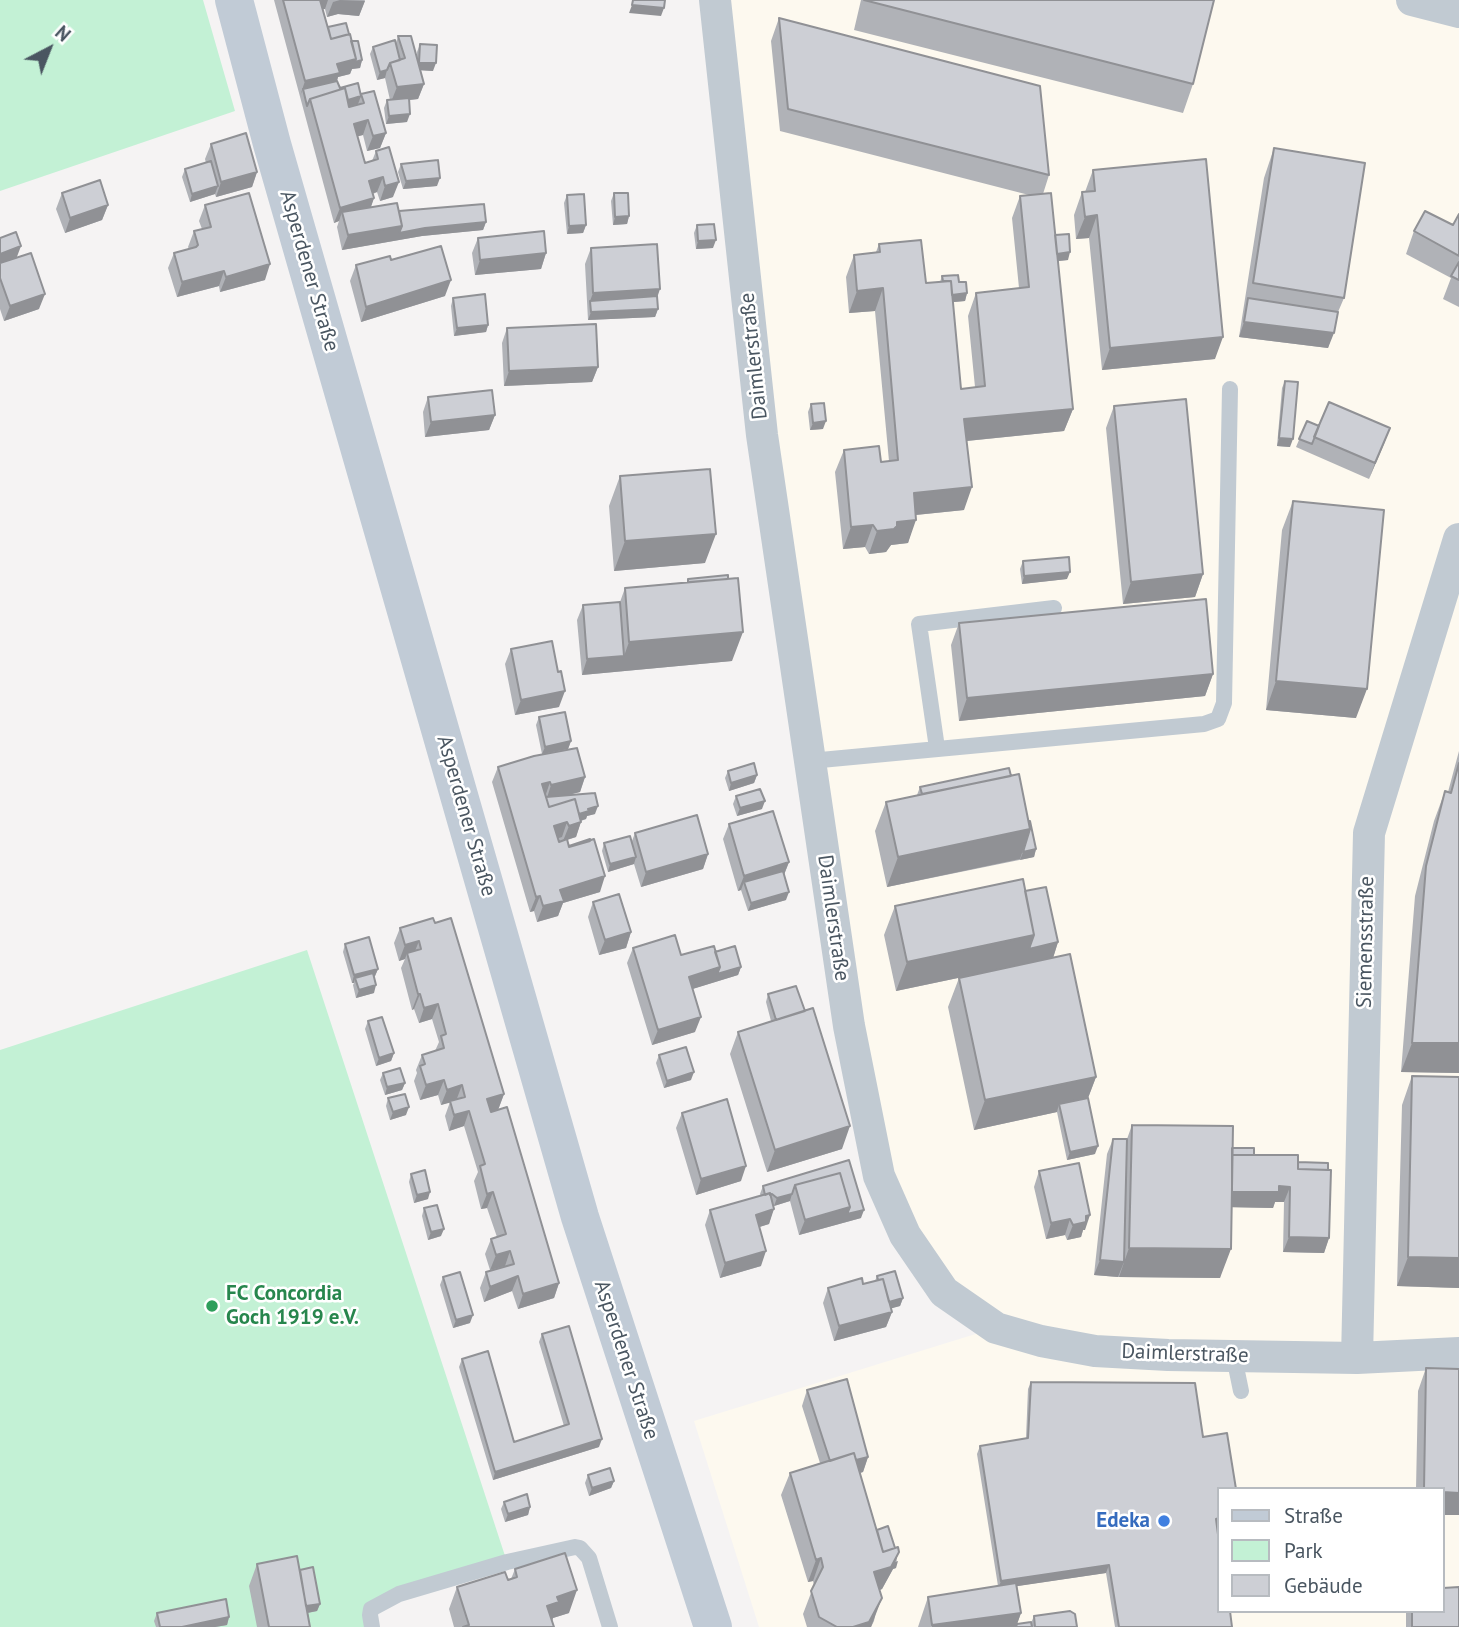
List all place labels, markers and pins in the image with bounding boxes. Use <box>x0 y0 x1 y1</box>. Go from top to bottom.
place label: FC Concordia Goch 1919 e.V. <box>226 1281 359 1331</box>
marker: FC Concordia Goch 1919 e.V. <box>204 1298 220 1314</box>
place label: Edeka <box>1096 1508 1150 1534</box>
marker: Edeka <box>1156 1513 1172 1529</box>

